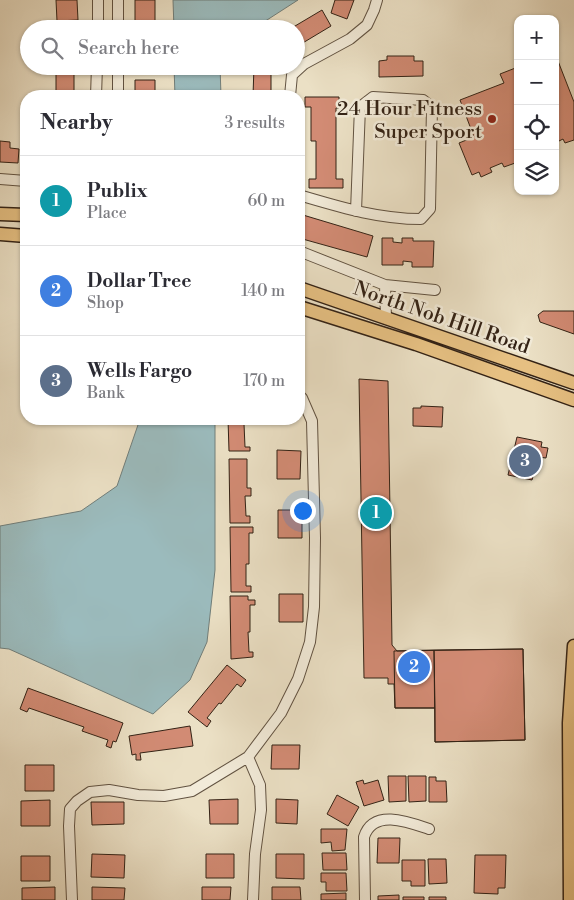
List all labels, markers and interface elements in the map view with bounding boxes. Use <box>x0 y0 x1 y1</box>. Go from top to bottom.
map controls <box>514 15 559 195</box>
button: + <box>514 15 559 60</box>
search box <box>20 20 305 75</box>
icon: search <box>38 34 66 62</box>
text: Search here <box>78 36 179 60</box>
button: − <box>514 60 559 105</box>
place label: 24 Hour Fitness Super Sport <box>337 97 482 145</box>
button: locate <box>514 105 559 150</box>
text: Nearby <box>40 110 113 136</box>
text: 3 results <box>224 113 285 133</box>
marker: 24 Hour Fitness Super Sport <box>486 113 498 125</box>
button: layers <box>514 150 559 195</box>
text: Publix <box>87 179 147 203</box>
text: 1 <box>52 191 60 211</box>
text: 60 m <box>247 191 285 211</box>
text: Place <box>87 203 127 223</box>
text: Dollar Tree <box>87 269 192 293</box>
street label: North Nob Hill Road <box>350 277 534 361</box>
text: 2 <box>51 281 61 301</box>
text: 140 m <box>241 281 285 301</box>
text: Shop <box>87 293 124 313</box>
text: Wells Fargo <box>87 359 192 383</box>
text: 3 <box>51 371 61 391</box>
text: 170 m <box>243 371 285 391</box>
text: Bank <box>87 383 124 403</box>
pin: 3 <box>509 442 541 480</box>
pin: 1 <box>360 494 392 532</box>
your location <box>290 498 316 524</box>
pin: 2 <box>398 648 430 686</box>

